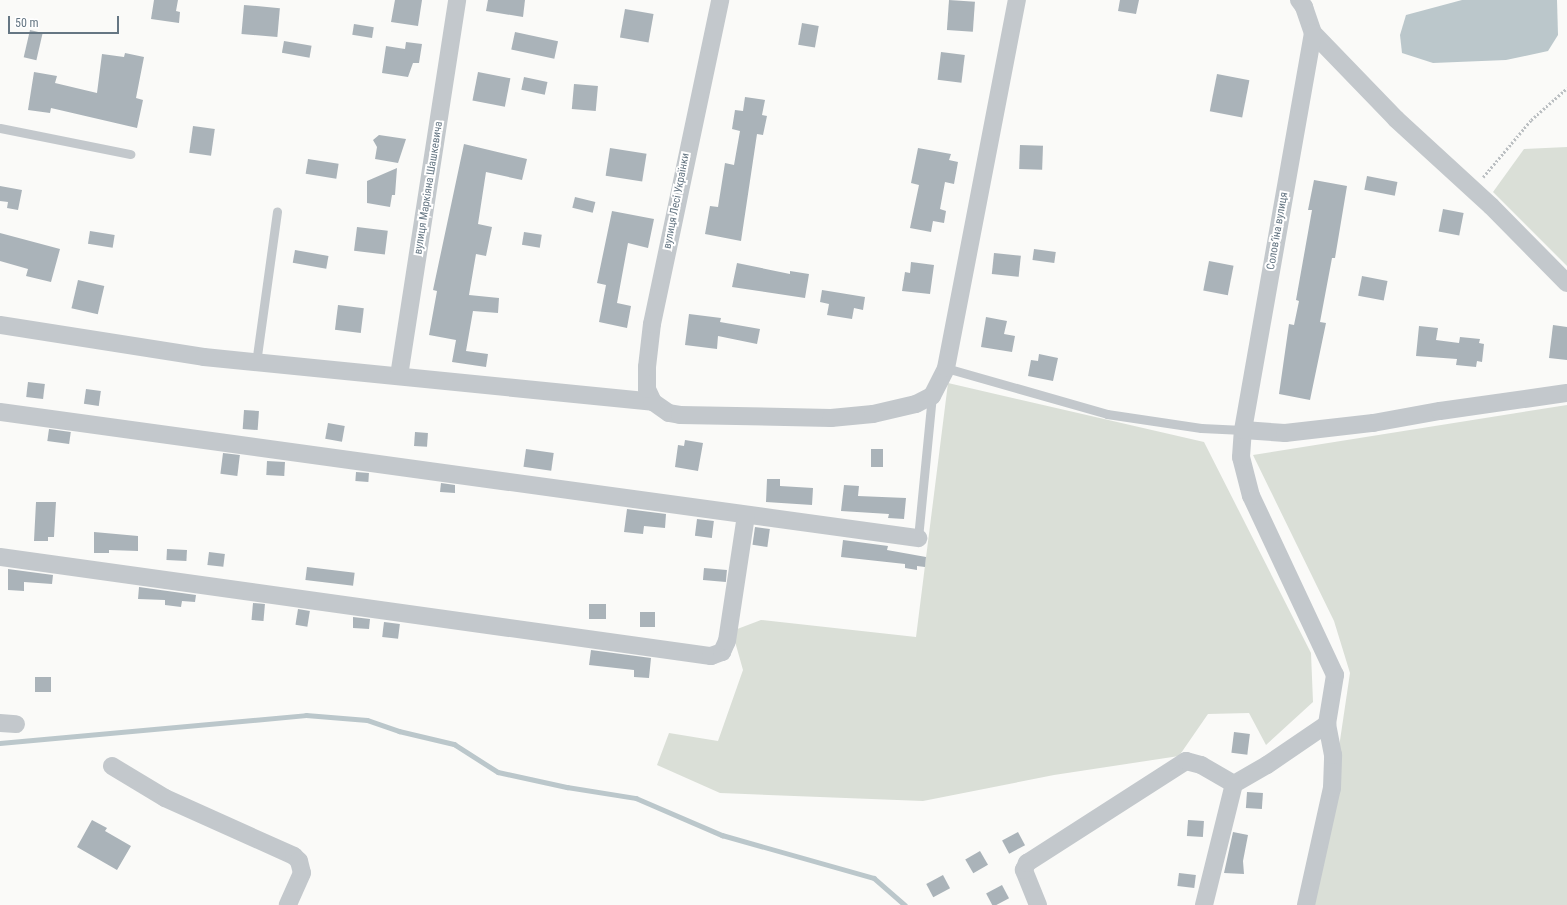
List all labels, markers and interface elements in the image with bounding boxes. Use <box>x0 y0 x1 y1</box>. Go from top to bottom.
scale bar <box>10 8 121 34</box>
text: 50 m <box>15 16 39 30</box>
street label: вулиця Маркіяна Шашкевича <box>412 121 446 255</box>
street label: вулиця Лесі Українки <box>661 152 693 250</box>
street label: Соловʼїна вулиця <box>1265 191 1291 271</box>

